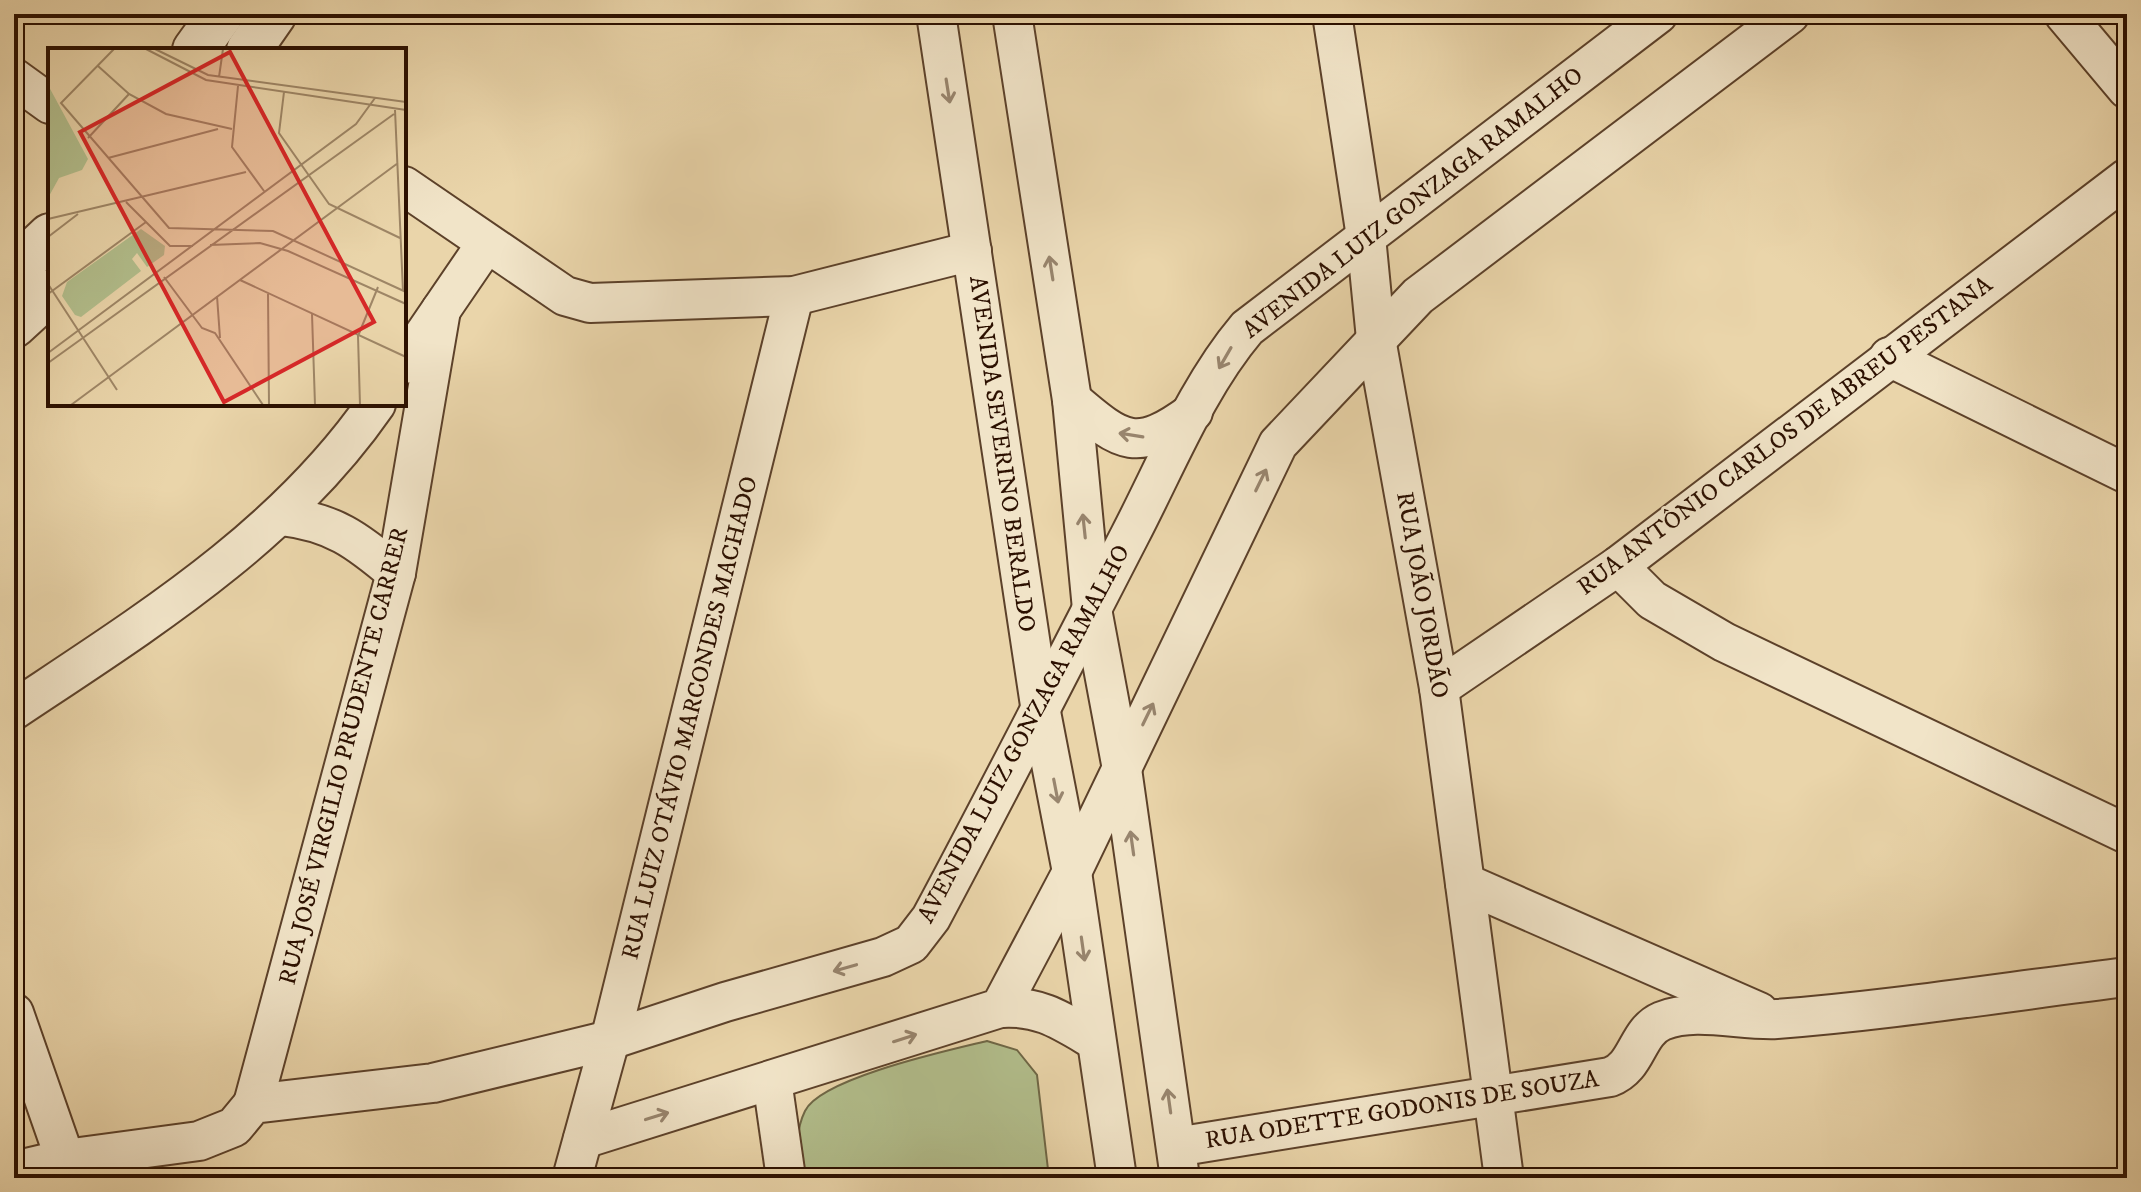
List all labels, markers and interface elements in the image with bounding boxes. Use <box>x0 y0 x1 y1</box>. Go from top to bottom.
inset map <box>48 48 406 406</box>
street label: AVENIDA LUIZ GONZAGA RAMALHO <box>1237 61 1589 345</box>
one-way arrow <box>941 78 956 103</box>
one-way arrow <box>1043 256 1058 281</box>
street label: RUA ANTÔNIO CARLOS DE ABREU PESTANA <box>1572 270 1999 602</box>
street label: AVENIDA SEVERINO BERALDO <box>962 274 1042 634</box>
one-way arrow <box>1217 346 1233 369</box>
one-way arrow <box>1119 427 1144 442</box>
one-way arrow <box>1254 468 1269 492</box>
street label: RUA LUIZ OTÁVIO MARCONDES MACHADO <box>614 473 765 963</box>
street label: RUA JOÃO JORDÃO <box>1389 489 1456 701</box>
one-way arrow <box>1076 513 1091 540</box>
street label: RUA JOSÉ VIRGILIO PRUDENTE CARRER <box>273 524 415 988</box>
street label: AVENIDA LUIZ GONZAGA RAMALHO <box>911 540 1137 928</box>
one-way arrow <box>1141 703 1156 727</box>
one-way arrow <box>1049 777 1064 803</box>
one-way arrow <box>1124 831 1139 857</box>
one-way arrow <box>1076 936 1091 961</box>
one-way arrow <box>832 961 858 976</box>
one-way arrow <box>893 1030 918 1045</box>
street label: RUA ODETTE GODONIS DE SOUZA <box>1203 1064 1602 1156</box>
one-way arrow <box>1161 1089 1176 1114</box>
one-way arrow <box>644 1108 669 1122</box>

